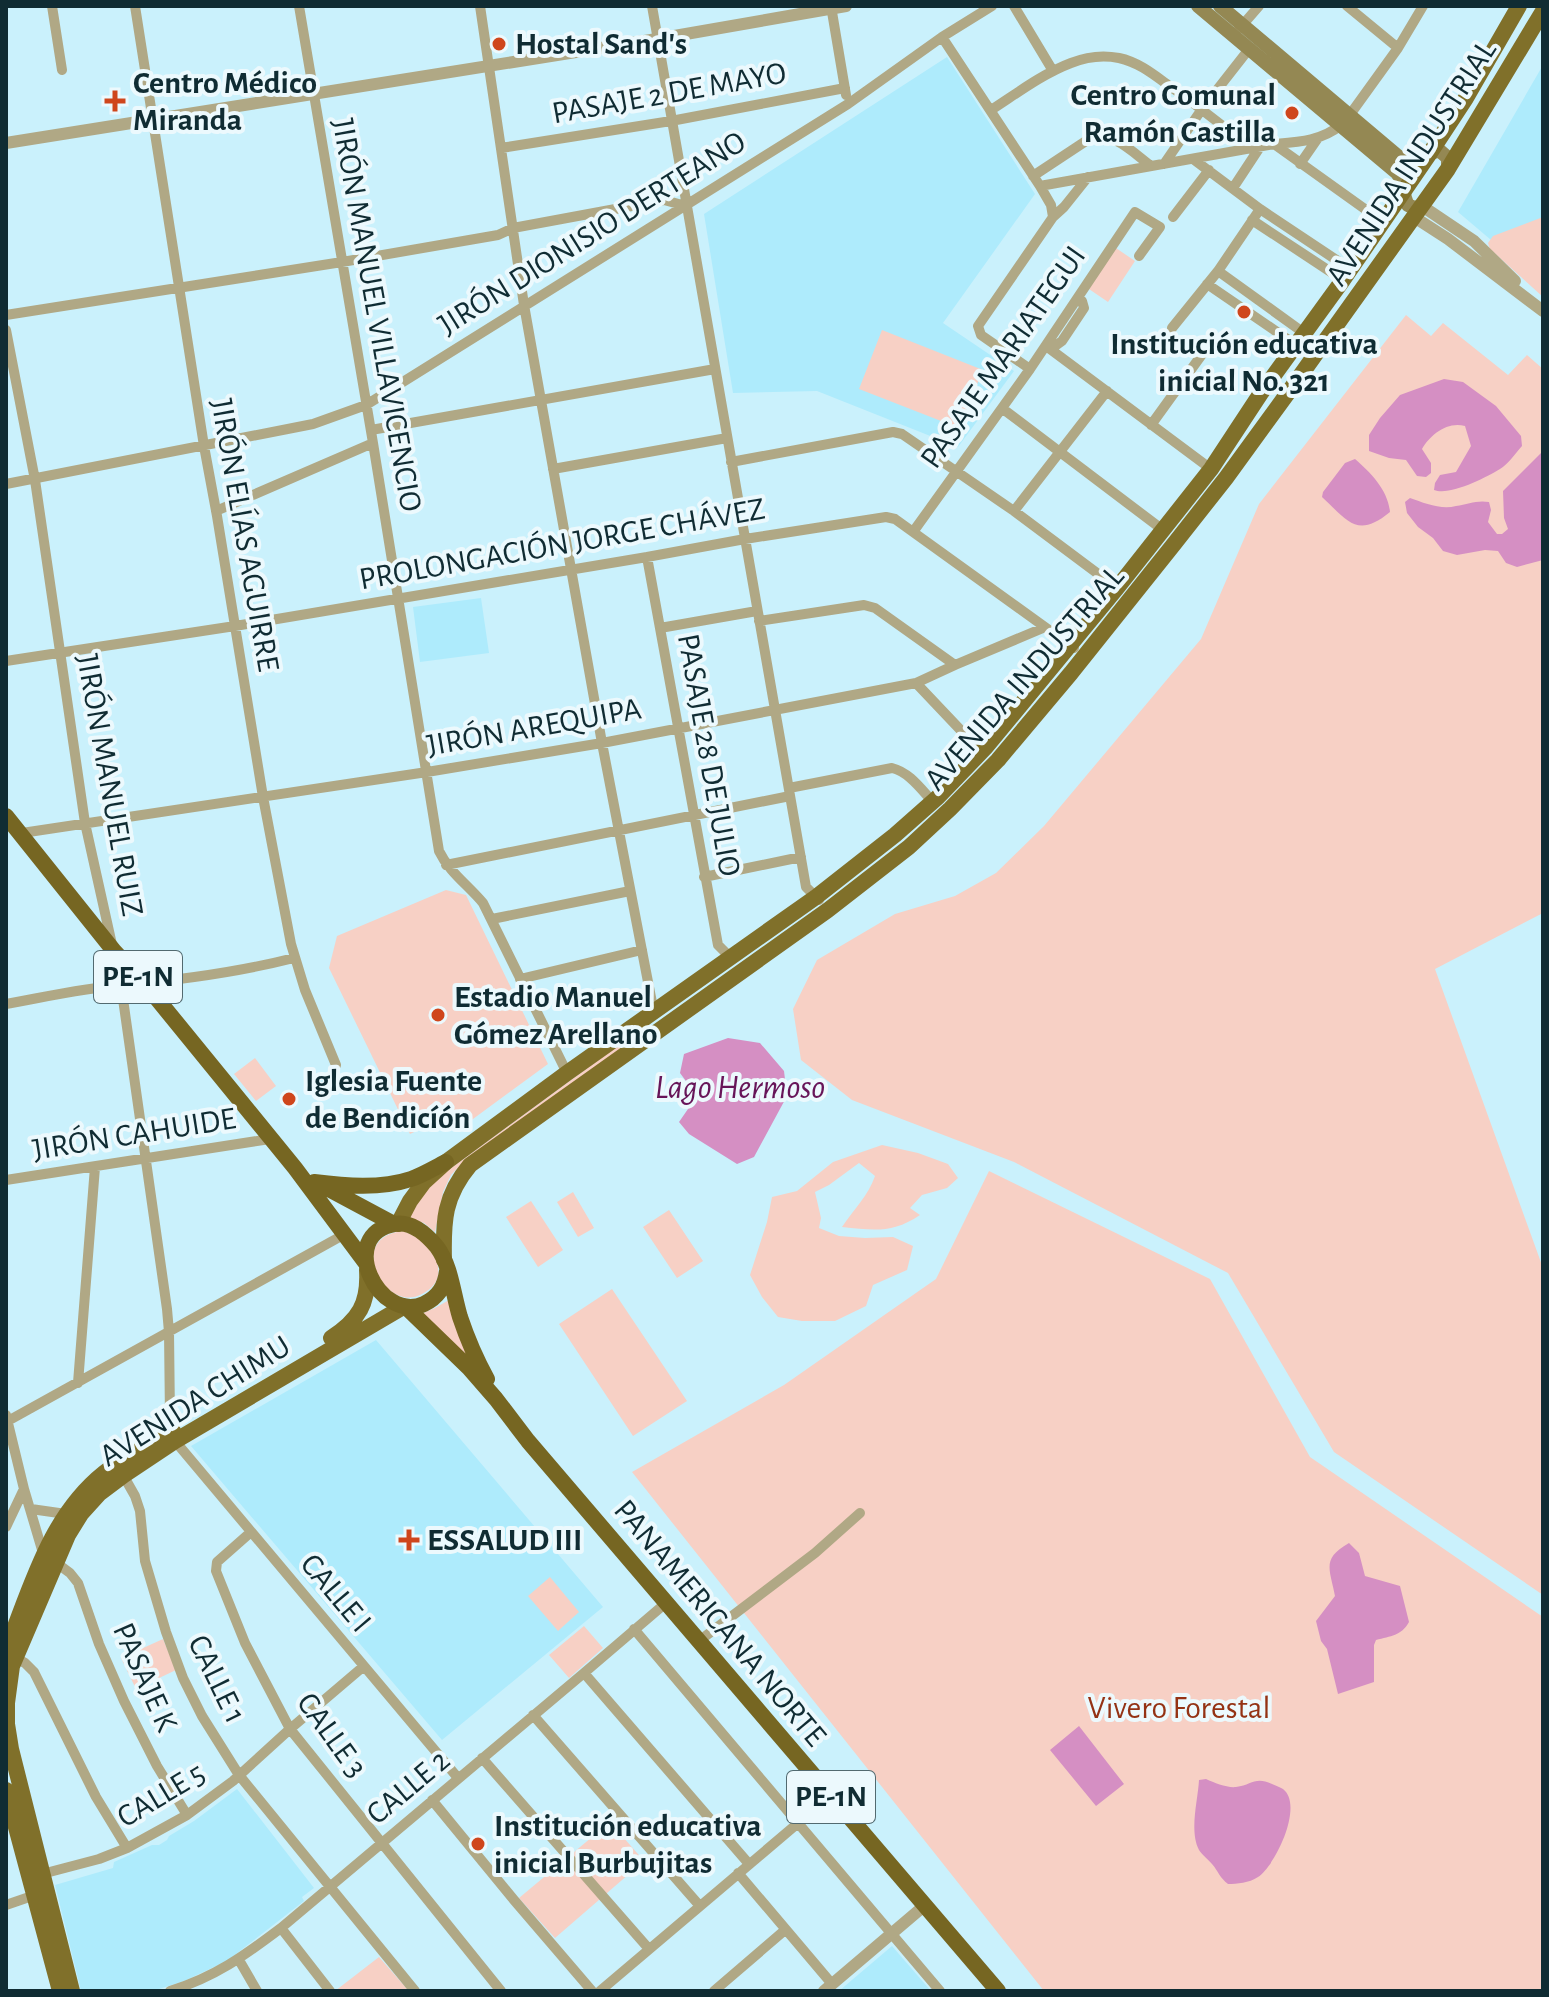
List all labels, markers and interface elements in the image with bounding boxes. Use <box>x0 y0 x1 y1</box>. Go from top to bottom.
place label: Hostal Sand's <box>515 28 687 60</box>
street label: AVENIDA INDUSTRIAL <box>1320 34 1502 291</box>
marker: Hostal Sand's <box>490 35 508 53</box>
street label: PASAJE 2 DE MAYO <box>549 57 789 129</box>
place label: Centro Médico Miranda <box>133 67 317 136</box>
place label: Centro Comunal Ramón Castilla <box>1071 79 1276 148</box>
marker: Centro Médico Miranda <box>104 90 126 112</box>
marker: Centro Comunal Ramón Castilla <box>1283 104 1301 122</box>
street label: JIRÓN MANUEL VILLAVICENCIO <box>327 116 429 514</box>
street label: JIRÓN DIONISIO DERTEANO <box>432 124 751 341</box>
street label: PASAJE MARIATEGUI <box>914 240 1092 474</box>
marker: Institución educativa inicial No. 321 <box>1235 303 1253 321</box>
place label: Institución educativa inicial No. 321 <box>1110 328 1378 397</box>
street label: JIRÓN ELÍAS AGUIRRE <box>205 396 288 674</box>
street label: PROLONGACIÓN JORGE CHÁVEZ <box>356 490 767 595</box>
street label: AVENIDA INDUSTRIAL <box>918 559 1130 796</box>
street label: PASAJE 28 DE JULIO <box>672 631 746 879</box>
street label: JIRÓN MANUEL RUIZ <box>71 651 151 919</box>
street label: JIRÓN AREQUIPA <box>424 690 644 762</box>
road number: PE-1N <box>94 951 182 1003</box>
place label: Estadio Manuel Gómez Arellano <box>454 981 657 1050</box>
marker: Estadio Manuel Gómez Arellano <box>429 1006 447 1024</box>
place label: Iglesia Fuente de Bendicíón <box>305 1065 482 1134</box>
water label: Lago Hermoso <box>655 1071 825 1105</box>
marker: Iglesia Fuente de Bendicíón <box>280 1090 298 1108</box>
street label: JIRÓN CAHUIDE <box>30 1100 238 1166</box>
street label: AVENIDA CHIMU <box>94 1330 296 1472</box>
street label: PANAMERICANA NORTE <box>608 1494 832 1752</box>
place label: ESSALUD III <box>427 1524 582 1556</box>
marker: ESSALUD III <box>398 1529 420 1551</box>
street label: CALLE I <box>294 1548 378 1638</box>
street label: PASAJE K <box>107 1618 183 1737</box>
street label: CALLE 1 <box>182 1630 252 1728</box>
street label: CALLE 3 <box>291 1687 373 1783</box>
park label: Vivero Forestal <box>1088 1692 1270 1724</box>
street label: CALLE 2 <box>361 1744 455 1830</box>
street label: CALLE 5 <box>112 1757 210 1833</box>
road number: PE-1N <box>787 1771 875 1823</box>
place label: Institución educativa inicial Burbujitas <box>494 1810 762 1879</box>
marker: Institución educativa inicial Burbujitas <box>469 1835 487 1853</box>

